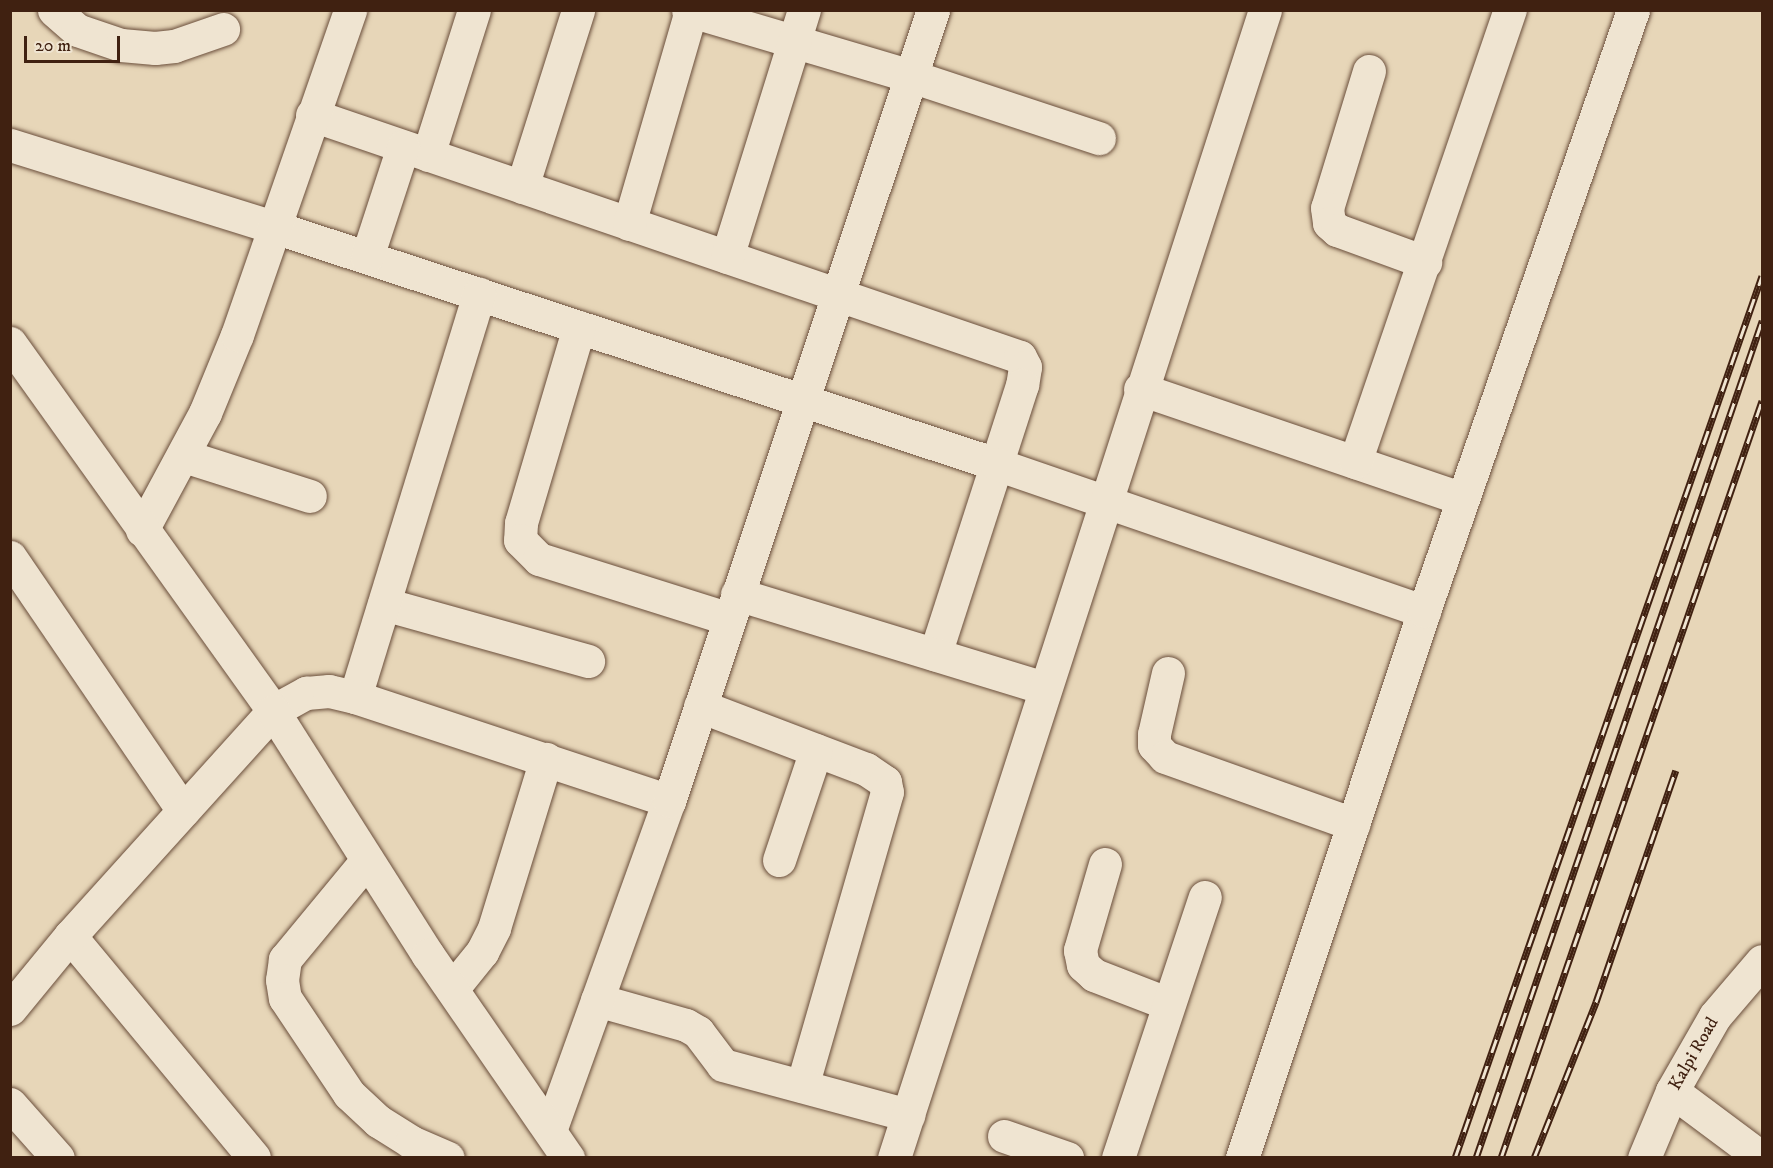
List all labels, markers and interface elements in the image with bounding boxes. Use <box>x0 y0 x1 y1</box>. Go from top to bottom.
scale bar <box>27 24 123 62</box>
text: 20 m <box>35 35 71 57</box>
street label: Kalpi Road <box>1665 1014 1723 1094</box>

